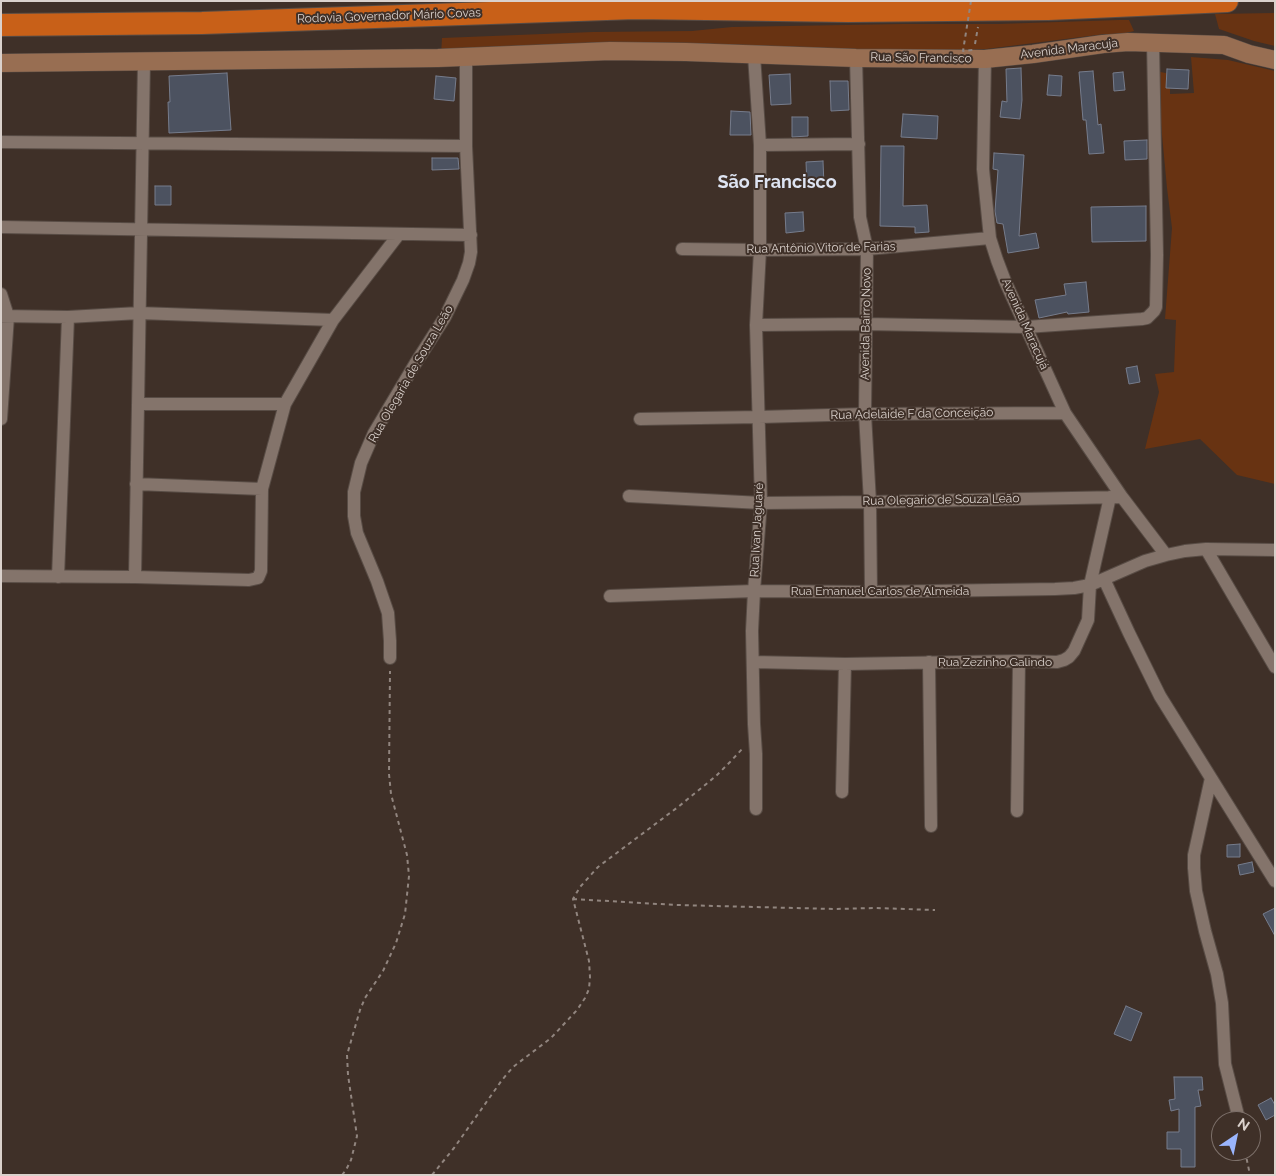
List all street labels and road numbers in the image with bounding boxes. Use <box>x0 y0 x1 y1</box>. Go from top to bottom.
street label: Rodovia Governador Mário Covas <box>297 6 481 26</box>
street label: Avenida Maracuja <box>1019 36 1119 62</box>
street label: Rua São Francisco <box>870 50 972 66</box>
street label: Rua Antônio Vitor de Farias <box>746 240 896 256</box>
street label: Avenida Bairro Novo <box>858 268 874 380</box>
street label: Avenida Maracujá <box>998 276 1052 372</box>
street label: Rua Olegaria de Souza Leão <box>366 303 456 445</box>
street label: Rua Adelaide F da Conceição <box>830 405 994 423</box>
street label: Rua Ivan Jaguaré <box>747 482 767 578</box>
street label: Rua Olegario de Souza Leão <box>862 491 1020 509</box>
street label: Rua Emanuel Carlos de Almeida <box>791 584 969 598</box>
street label: Rua Zezinho Galindo <box>938 655 1052 669</box>

